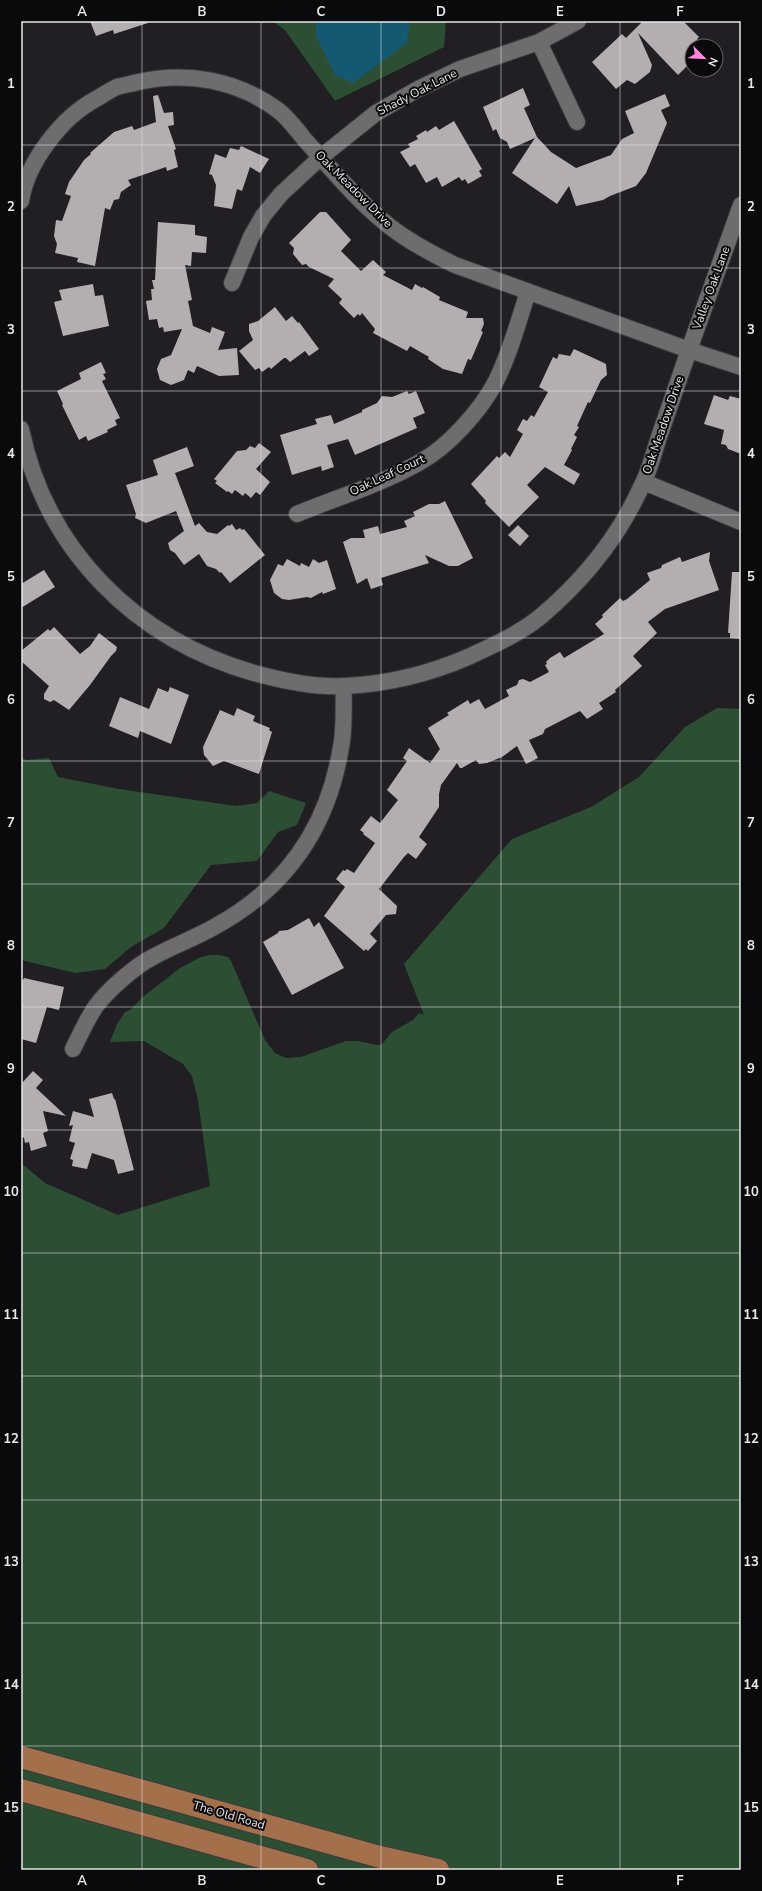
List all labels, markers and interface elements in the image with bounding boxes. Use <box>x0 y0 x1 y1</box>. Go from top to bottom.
text: A <box>77 3 87 21</box>
text: B <box>198 3 207 21</box>
text: C <box>317 3 326 21</box>
text: D <box>436 3 446 21</box>
text: E <box>556 3 564 21</box>
text: F <box>676 3 684 21</box>
north arrow <box>684 38 724 78</box>
text: N <box>704 55 721 69</box>
street label: Shady Oak Lane <box>374 65 460 119</box>
text: 1 <box>7 75 15 93</box>
text: 1 <box>747 75 755 93</box>
street label: Oak Meadow Drive <box>312 147 396 231</box>
text: 2 <box>7 198 15 216</box>
text: 2 <box>747 198 755 216</box>
street label: Valley Oak Lane <box>688 244 733 333</box>
text: 3 <box>7 321 15 339</box>
text: 3 <box>747 321 755 339</box>
street label: Oak Meadow Drive <box>639 374 687 476</box>
text: 4 <box>7 445 15 463</box>
text: 4 <box>747 445 755 463</box>
street label: Oak Leaf Court <box>347 450 428 499</box>
text: 5 <box>7 568 15 586</box>
text: 5 <box>747 568 755 586</box>
text: 6 <box>7 691 15 709</box>
text: 6 <box>747 691 755 709</box>
text: 7 <box>7 814 15 832</box>
text: 7 <box>747 814 755 832</box>
text: 8 <box>7 937 15 955</box>
text: 8 <box>747 937 755 955</box>
text: 9 <box>7 1060 15 1078</box>
text: 9 <box>747 1060 755 1078</box>
text: 10 <box>3 1183 19 1201</box>
text: 10 <box>743 1183 759 1201</box>
text: 11 <box>3 1306 19 1324</box>
text: 11 <box>743 1306 759 1324</box>
text: 12 <box>3 1430 19 1448</box>
text: 12 <box>743 1430 759 1448</box>
text: 13 <box>3 1553 19 1571</box>
text: 13 <box>743 1553 759 1571</box>
text: 14 <box>3 1676 19 1694</box>
text: 14 <box>743 1676 759 1694</box>
street label: The Old Road <box>191 1797 267 1833</box>
text: 15 <box>3 1799 19 1817</box>
text: 15 <box>743 1799 759 1817</box>
text: A <box>77 1872 87 1890</box>
text: B <box>198 1872 207 1890</box>
text: C <box>317 1872 326 1890</box>
text: D <box>436 1872 446 1890</box>
text: E <box>556 1872 564 1890</box>
text: F <box>676 1872 684 1890</box>

